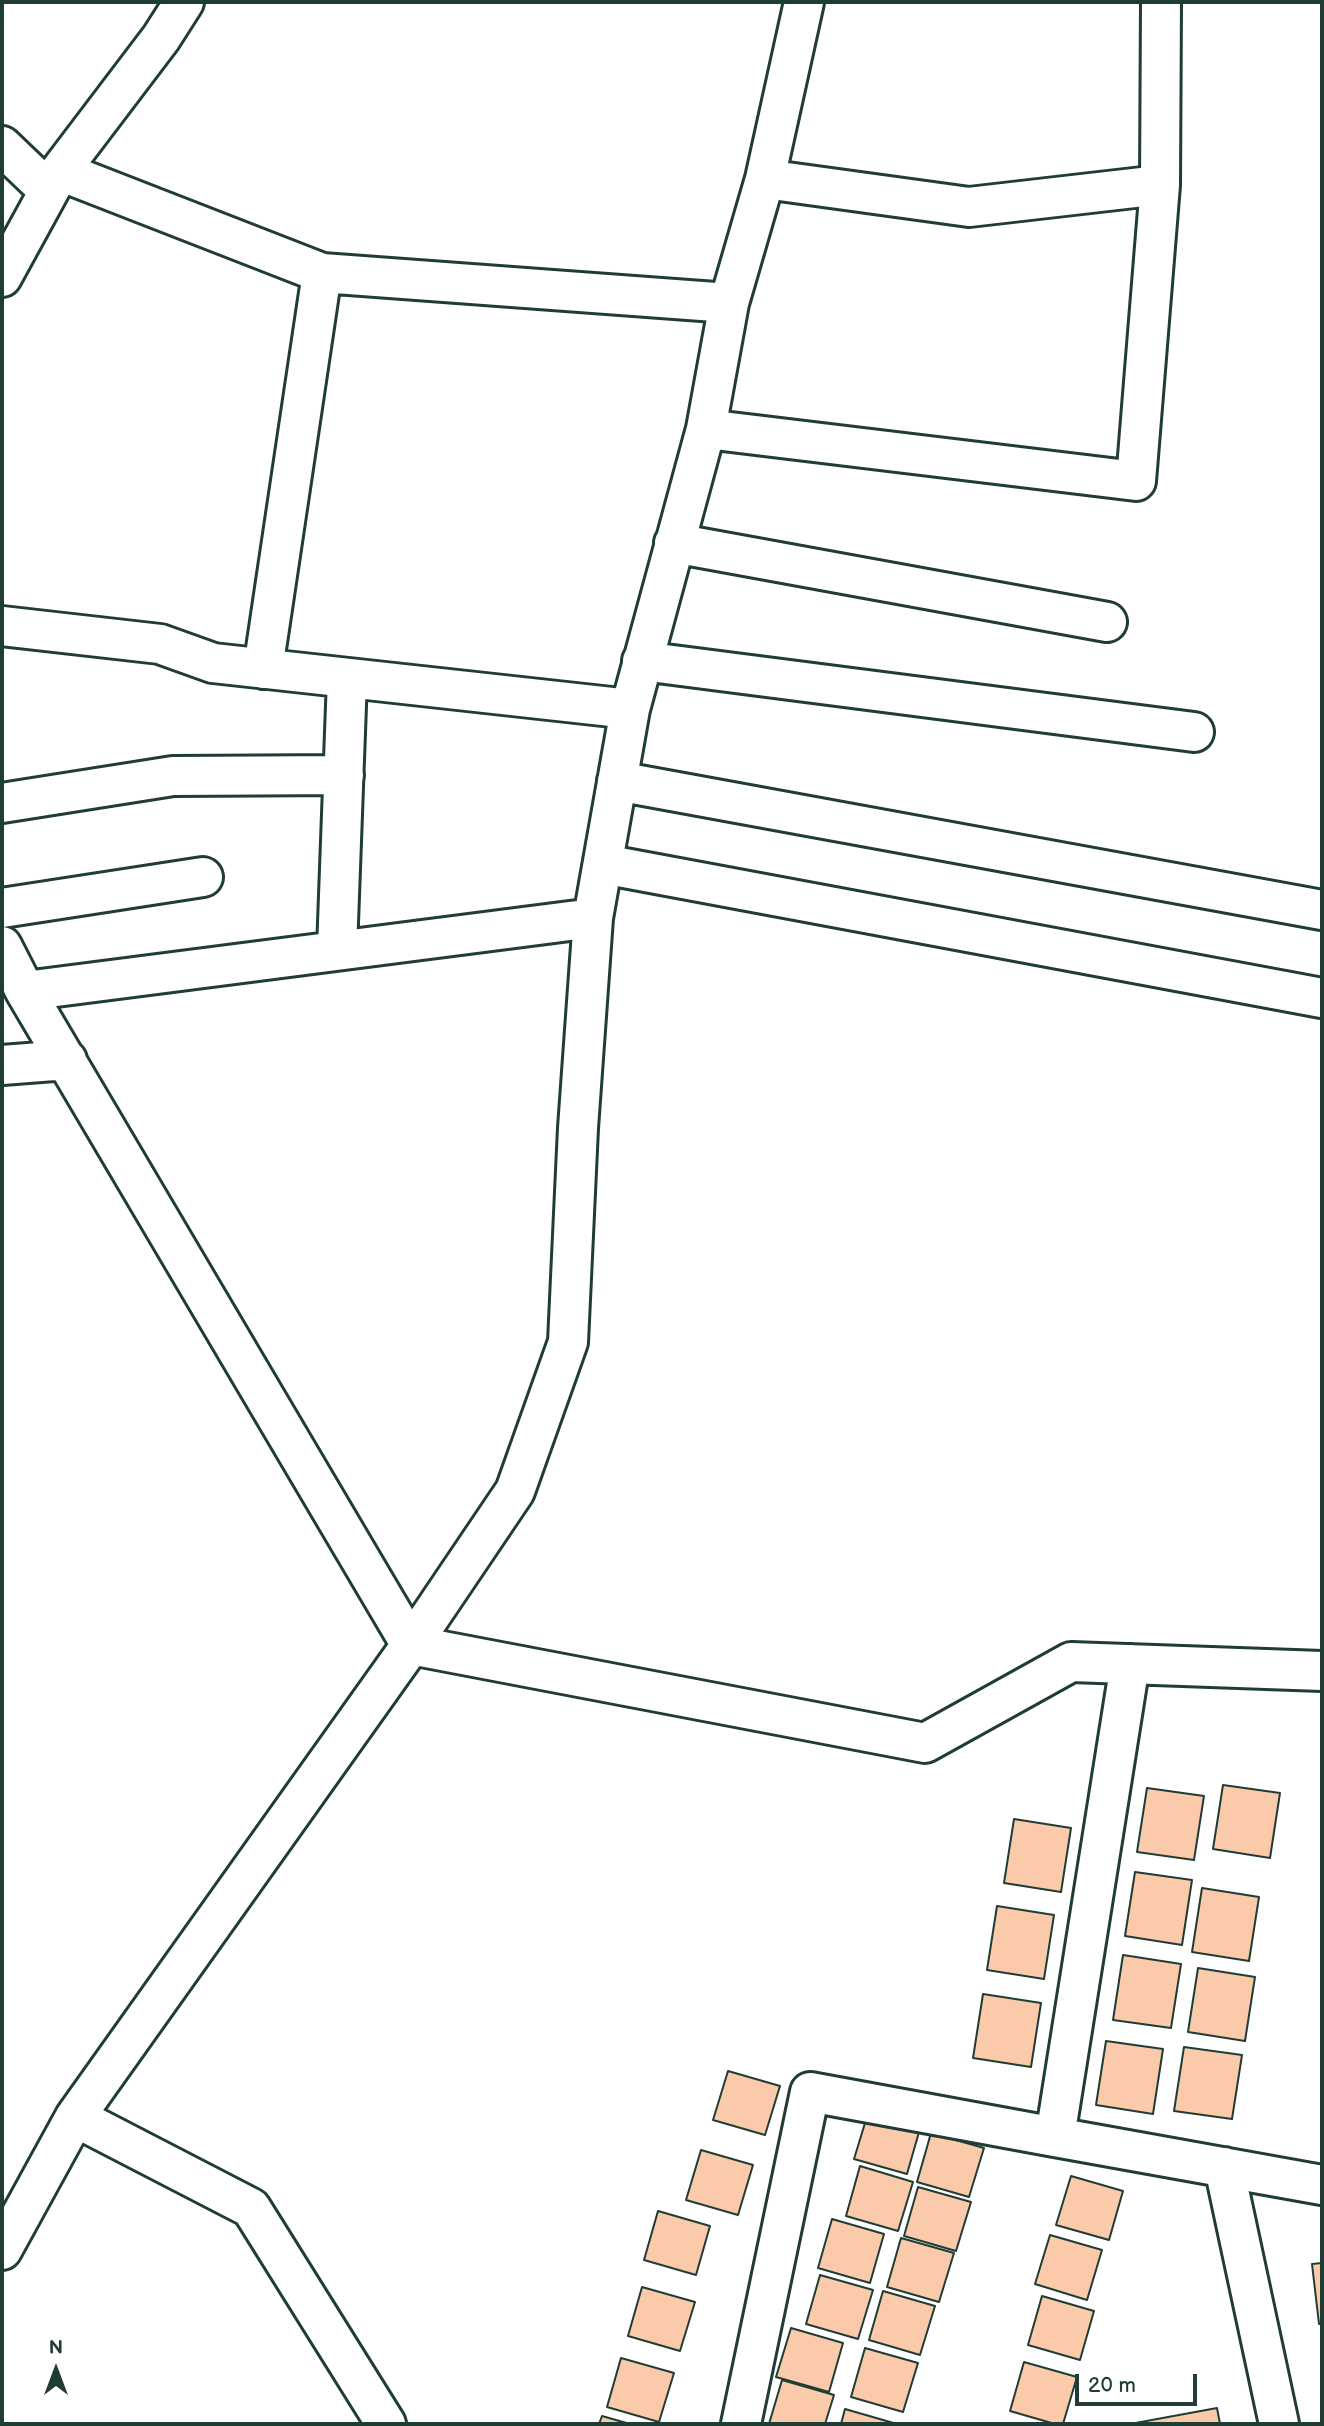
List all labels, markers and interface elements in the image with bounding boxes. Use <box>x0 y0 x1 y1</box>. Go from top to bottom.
north arrow <box>21 2335 91 2405</box>
text: N <box>49 2337 63 2360</box>
scale bar <box>1079 2360 1202 2404</box>
text: 20 m <box>1088 2373 1136 2398</box>

